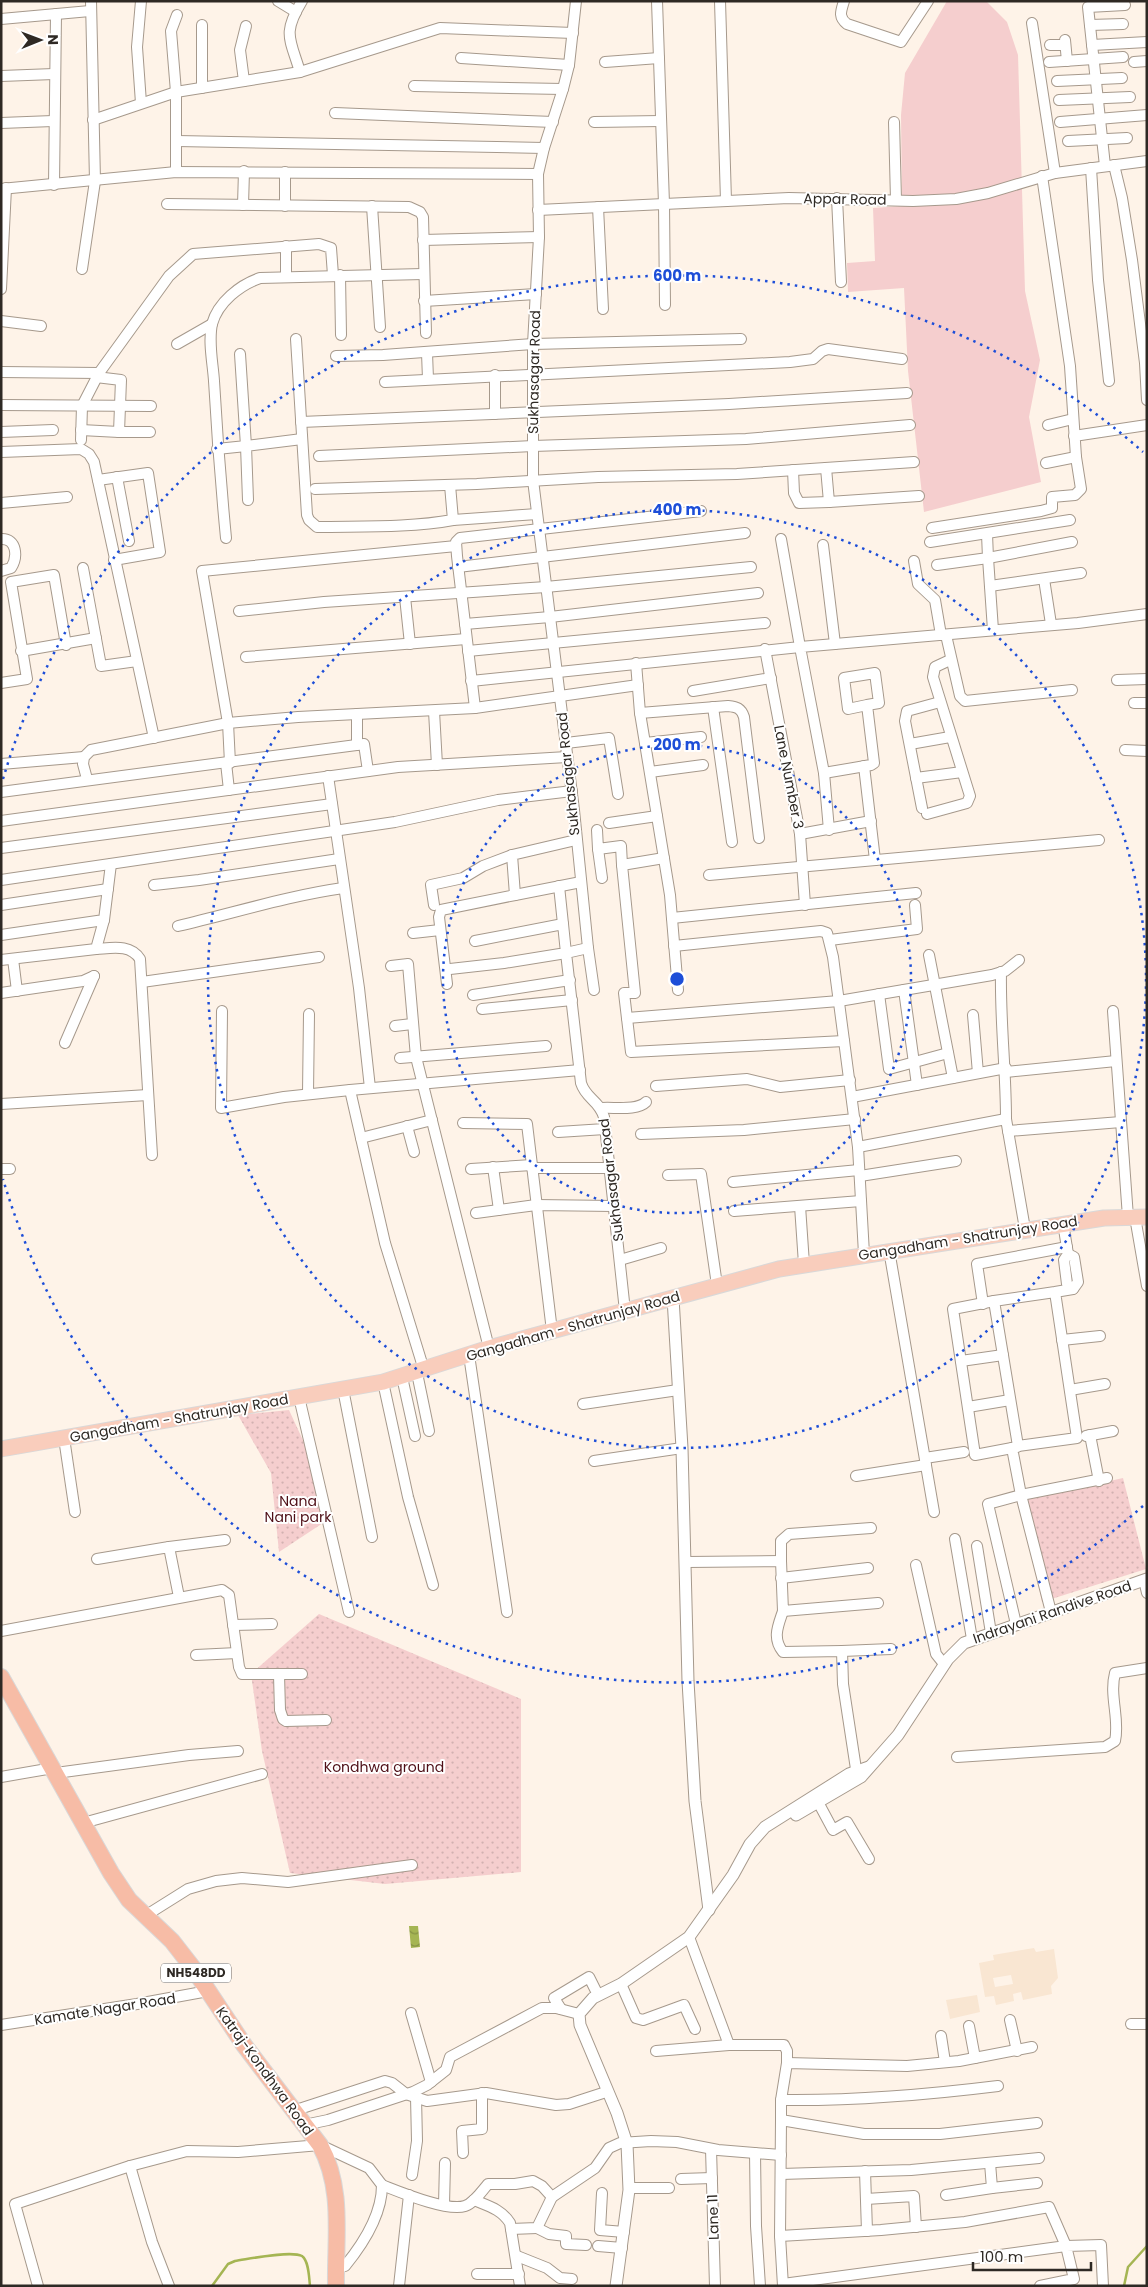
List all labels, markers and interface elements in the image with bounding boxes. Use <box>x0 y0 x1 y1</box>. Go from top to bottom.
north arrow <box>15 15 65 65</box>
text: N <box>43 34 63 45</box>
street label: Appar Road <box>803 188 887 210</box>
text: 600 m <box>653 265 701 286</box>
street label: Sukhasagar Road <box>523 310 545 434</box>
text: 400 m <box>653 499 702 520</box>
street label: Sukhasagar Road <box>552 711 584 837</box>
street label: Lane Number 3 <box>769 723 809 831</box>
text: 200 m <box>653 734 701 755</box>
centre of rings <box>668 970 686 988</box>
street label: Sukhasagar Road <box>594 1117 628 1243</box>
street label: Gangadham - Shatrunjay Road <box>857 1211 1079 1265</box>
street label: Gangadham - Shatrunjay Road <box>464 1286 682 1366</box>
street label: Gangadham - Shatrunjay Road <box>68 1389 290 1447</box>
park label: Nana Nani park <box>265 1491 332 1527</box>
street label: Indrayani Randive Road <box>970 1575 1134 1649</box>
park label: Kondhwa ground <box>324 1757 444 1777</box>
road number: NH548DD <box>161 1964 231 1982</box>
street label: Kamate Nagar Road <box>33 1988 177 2030</box>
street label: Katraj-Kondhwa Road <box>211 2003 319 2139</box>
street label: Lane 11 <box>702 2194 724 2240</box>
scale bar <box>973 2240 1090 2272</box>
text: 100 m <box>980 2246 1023 2267</box>

